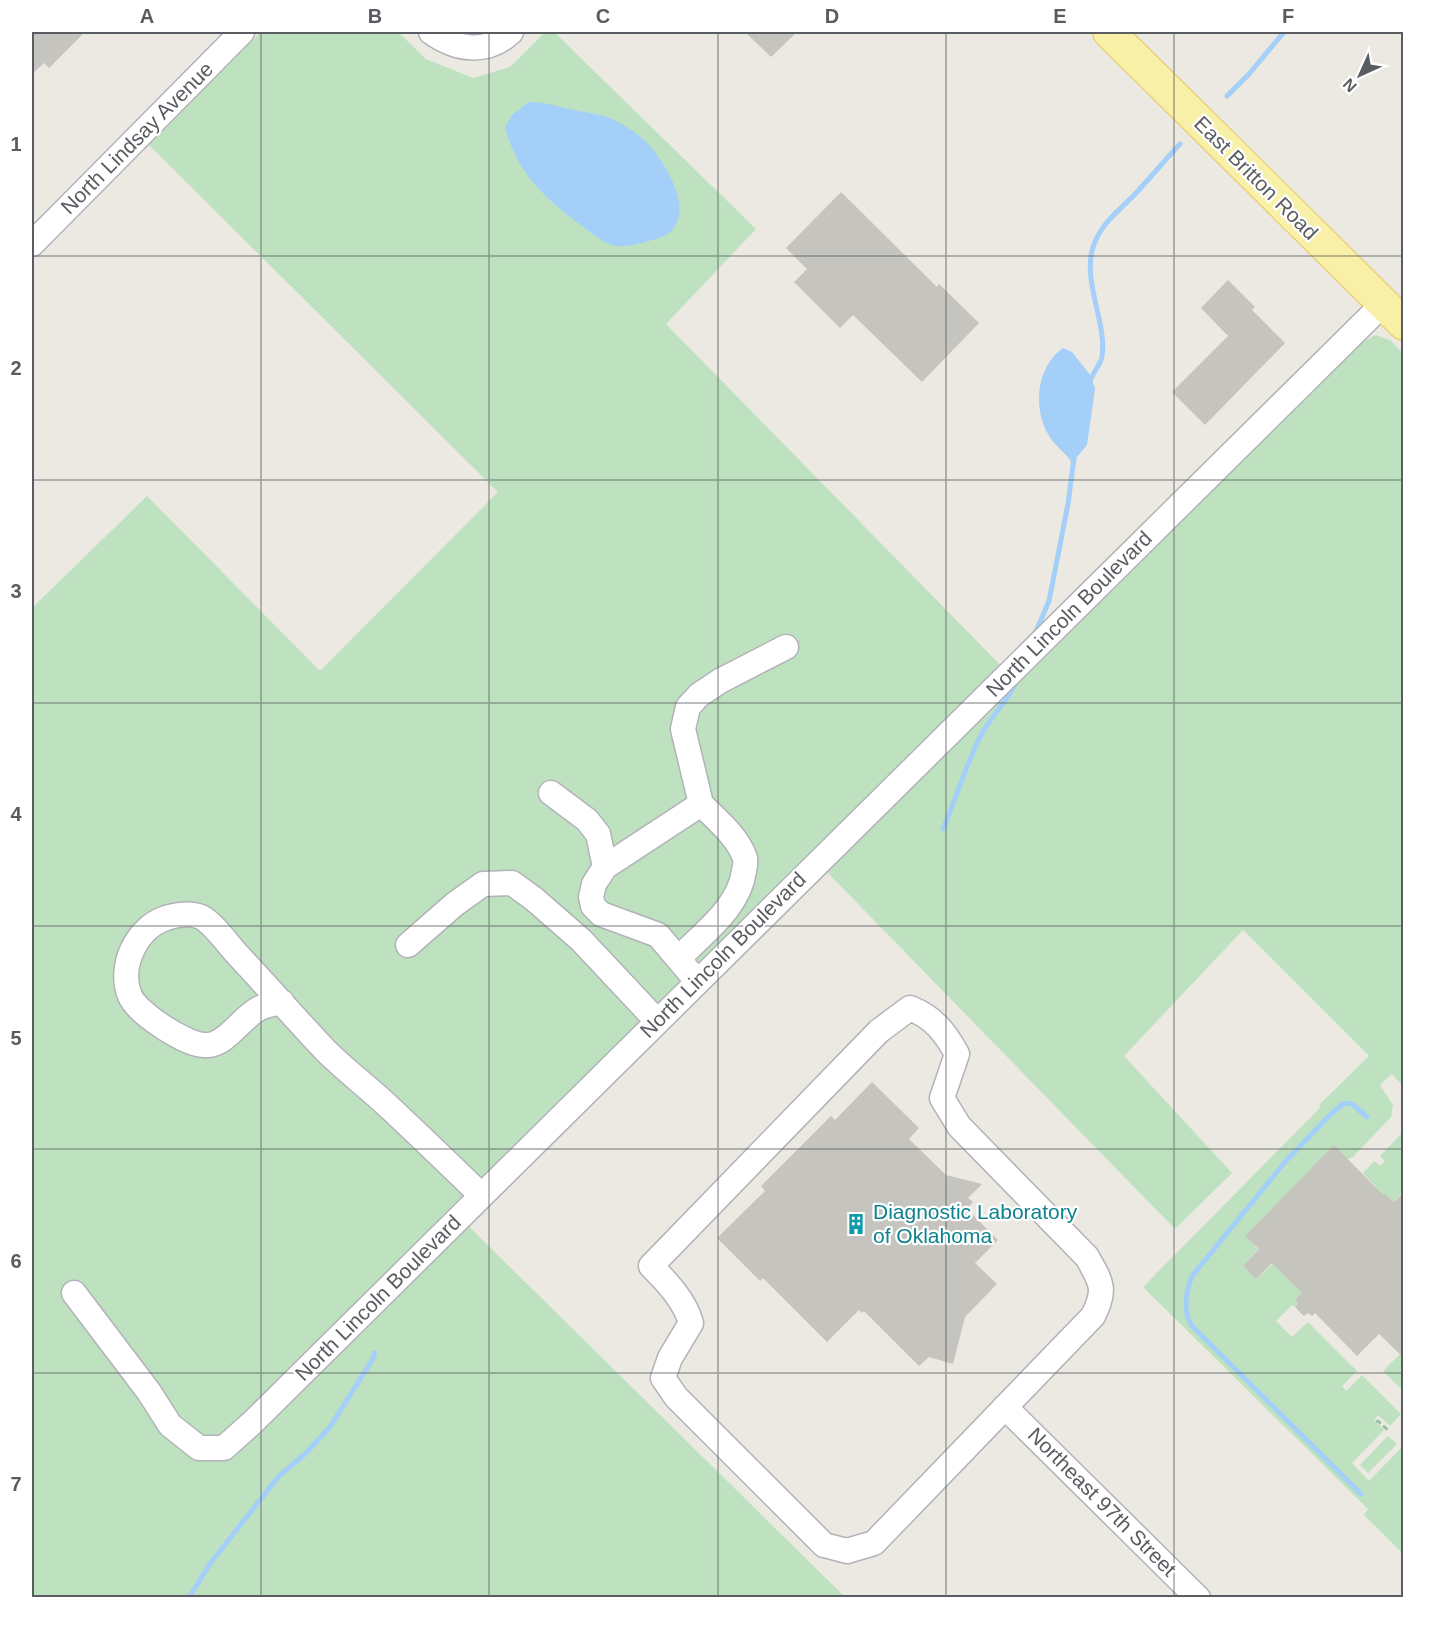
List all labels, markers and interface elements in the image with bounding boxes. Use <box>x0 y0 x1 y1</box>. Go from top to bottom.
text: A <box>140 5 154 27</box>
text: B <box>368 5 382 27</box>
text: C <box>596 5 610 27</box>
text: D <box>825 5 839 27</box>
text: E <box>1053 5 1067 27</box>
text: F <box>1282 5 1294 27</box>
north arrow <box>1330 45 1390 105</box>
street label: North Lindsay Avenue <box>56 57 217 218</box>
text: N <box>1340 75 1360 95</box>
street label: East Britton Road <box>1190 111 1323 244</box>
text: 1 <box>10 133 22 155</box>
text: 2 <box>10 357 22 379</box>
street label: North Lincoln Boulevard <box>981 526 1156 701</box>
text: 3 <box>10 580 22 602</box>
text: 4 <box>10 803 22 825</box>
street label: North Lincoln Boulevard <box>635 867 810 1042</box>
text: 5 <box>10 1027 22 1049</box>
place label: Diagnostic Laboratory of Oklahoma <box>873 1200 1078 1247</box>
street label: North Lincoln Boulevard <box>290 1210 465 1385</box>
building icon: Diagnostic Laboratory of Oklahoma <box>844 1212 868 1236</box>
text: 6 <box>10 1250 22 1272</box>
street label: Northeast 97th Street <box>1024 1423 1181 1580</box>
text: 7 <box>10 1473 22 1495</box>

